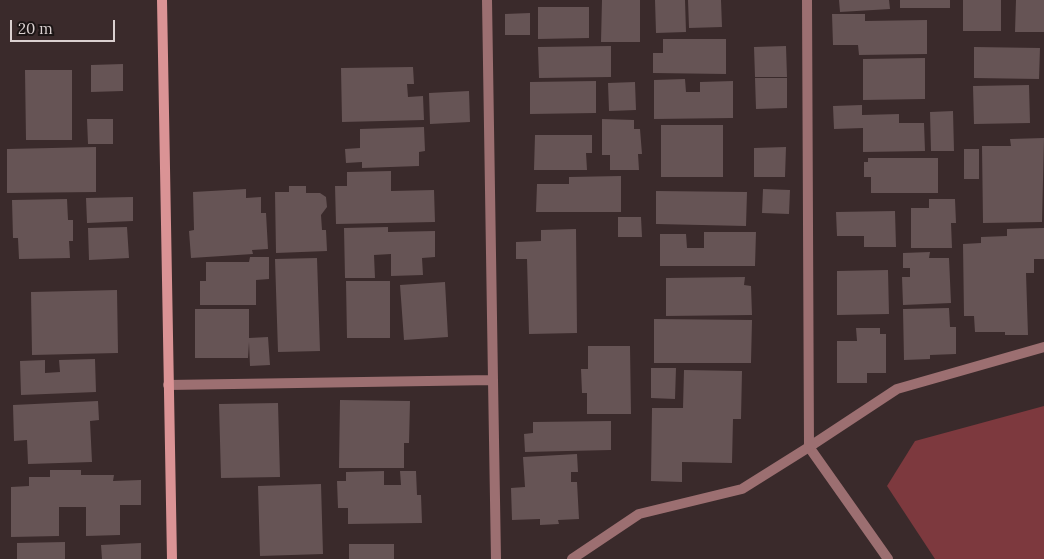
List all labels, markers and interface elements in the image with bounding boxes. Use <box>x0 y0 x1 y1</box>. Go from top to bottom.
scale bar <box>12 10 118 42</box>
text: 20 m <box>18 19 53 38</box>

